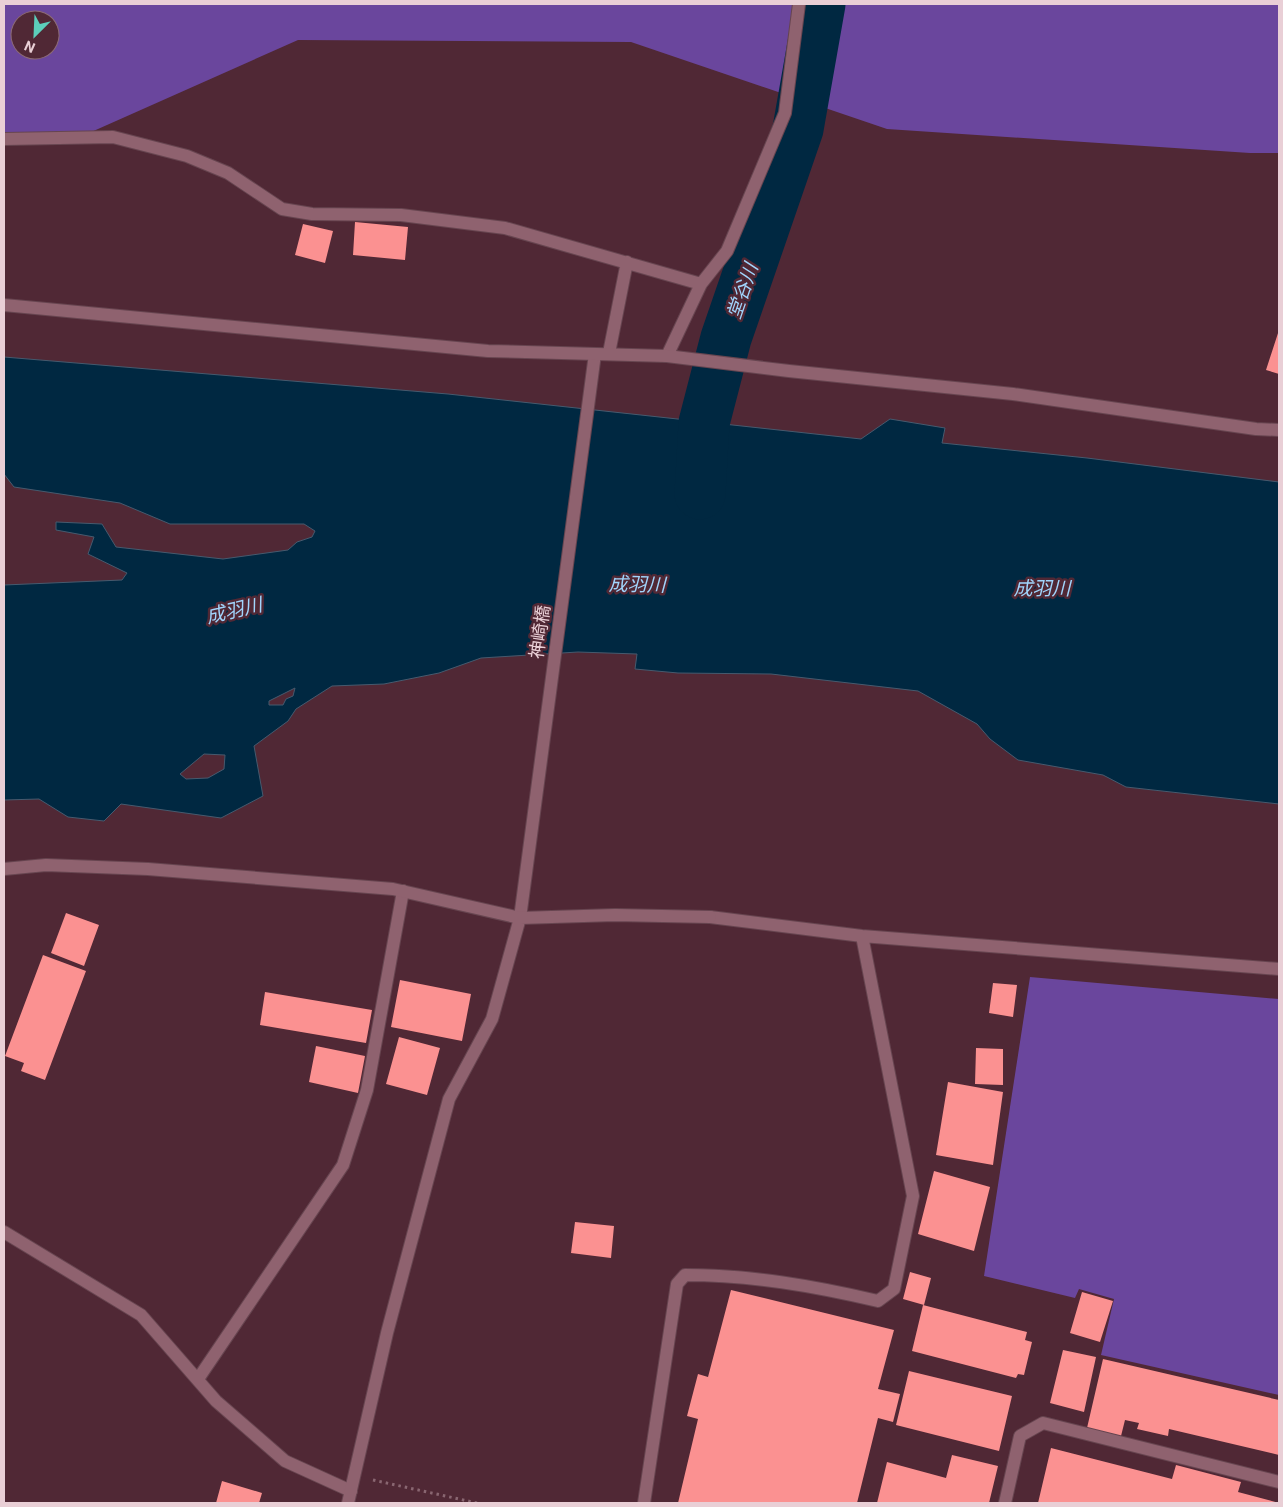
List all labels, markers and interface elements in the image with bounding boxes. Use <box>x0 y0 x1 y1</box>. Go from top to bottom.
north arrow <box>10 10 60 60</box>
text: N <box>22 38 37 56</box>
water label: 堂谷川 <box>722 259 763 322</box>
water label: 成羽川 <box>608 573 668 597</box>
water label: 成羽川 <box>1013 577 1072 600</box>
water label: 成羽川 <box>204 592 266 628</box>
street label: 神崎橋 <box>525 604 554 660</box>

